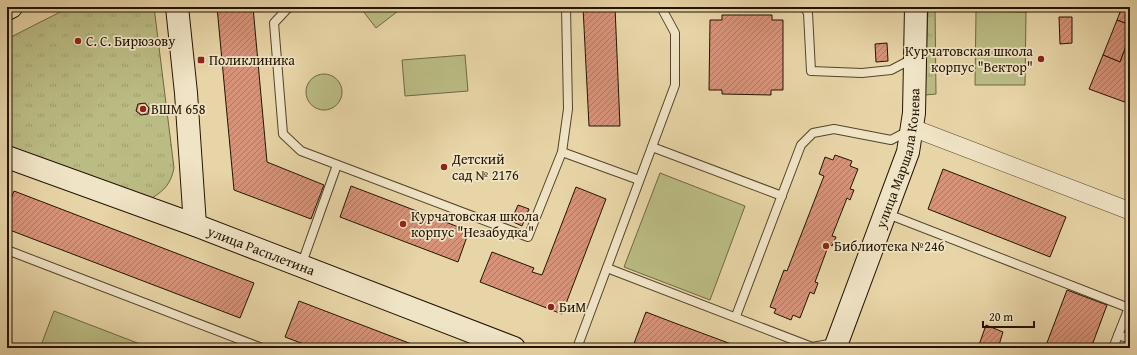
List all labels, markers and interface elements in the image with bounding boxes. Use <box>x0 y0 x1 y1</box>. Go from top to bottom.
place label: С. С. Бирюзову <box>86 31 175 51</box>
marker: С. С. Бирюзову <box>73 36 83 46</box>
place label: Курчатовская школа корпус "Вектор" <box>905 41 1033 77</box>
place label: Поликлиника <box>209 50 295 70</box>
marker: Курчатовская школа корпус "Вектор" <box>1036 54 1046 64</box>
marker: Поликлиника <box>196 55 206 65</box>
street label: улица Маршала Конева <box>870 88 924 232</box>
place label: ВШM 658 <box>151 99 206 119</box>
marker: ВШM 658 <box>138 104 148 114</box>
place label: Детский сад № 2176 <box>451 149 519 185</box>
marker: Детский сад № 2176 <box>439 162 449 172</box>
place label: Курчатовская школа корпус "Незабудка" <box>411 206 539 242</box>
marker: Курчатовская школа корпус "Незабудка" <box>398 219 408 229</box>
street label: улица Расплетина <box>204 220 318 280</box>
place label: Библиотека №246 <box>834 236 945 256</box>
marker: Библиотека №246 <box>821 241 831 251</box>
place label: БиМ <box>559 297 586 317</box>
marker: БиМ <box>546 302 556 312</box>
scale bar <box>983 303 1034 329</box>
text: 20 m <box>989 308 1013 325</box>

